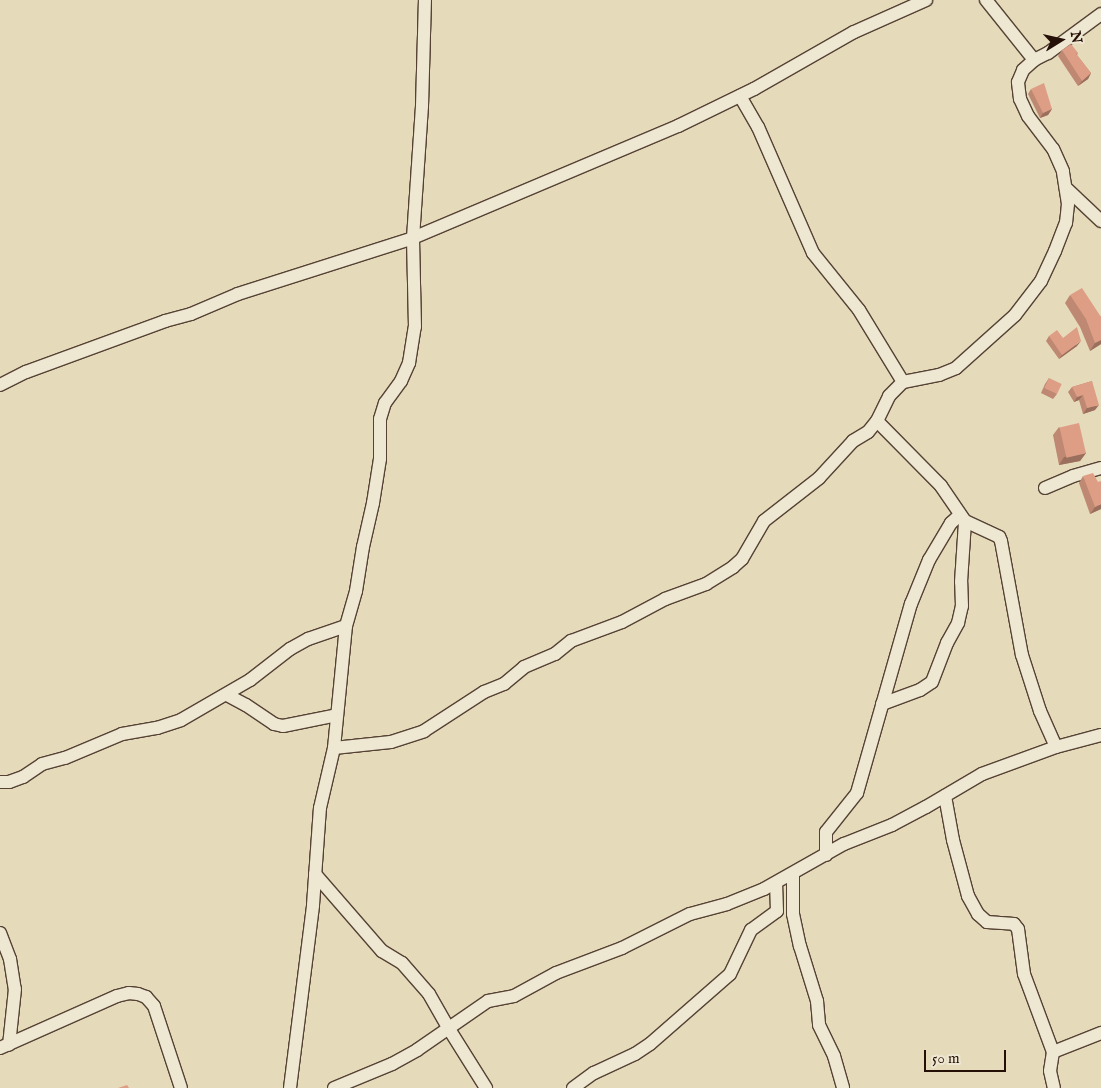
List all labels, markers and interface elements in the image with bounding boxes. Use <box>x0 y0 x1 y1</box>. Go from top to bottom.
north arrow <box>1036 15 1086 65</box>
text: N <box>1066 30 1086 45</box>
scale bar <box>926 1040 1008 1072</box>
text: 50 m <box>932 1049 960 1068</box>

